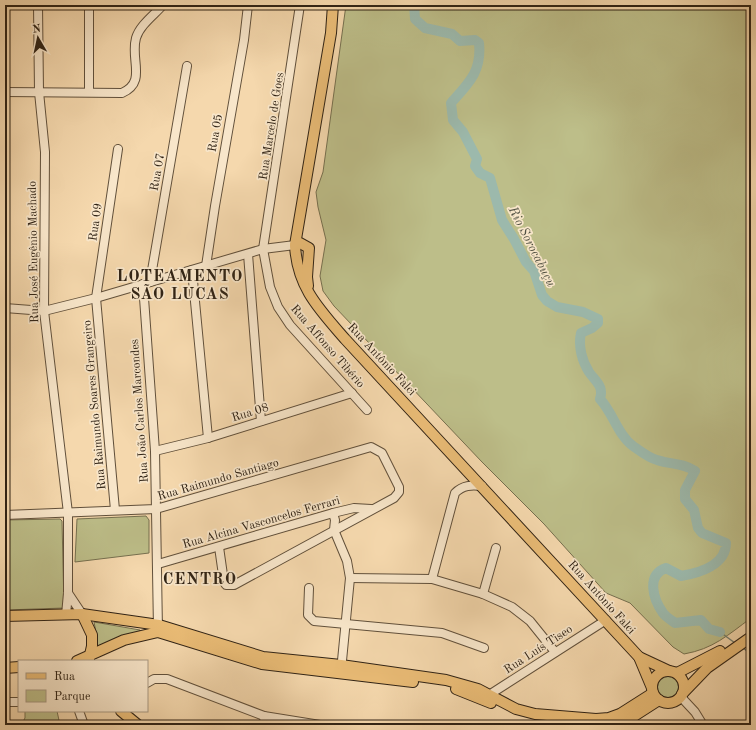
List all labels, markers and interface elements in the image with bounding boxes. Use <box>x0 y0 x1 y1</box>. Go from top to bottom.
north arrow <box>18 18 58 58</box>
text: N <box>32 23 42 36</box>
street label: Rua Marcelo de Goes <box>258 71 286 181</box>
street label: Rua 05 <box>206 113 225 153</box>
street label: Rua 07 <box>149 152 167 192</box>
street label: Rua José Eugênio Machado <box>27 181 41 323</box>
street label: Rua 09 <box>87 202 105 242</box>
water label: Rio Sorocabuçu <box>505 204 558 289</box>
district label: LOTEAMENTO SÃO LUCAS <box>116 269 244 303</box>
street label: Rua Affonso Tibério <box>288 303 367 391</box>
street label: Rua Raimundo Soares Grangeiro <box>82 319 108 490</box>
street label: Rua Antônio Falci <box>345 321 418 398</box>
street label: Rua João Carlos Marcondes <box>129 339 151 483</box>
street label: Rua 08 <box>230 402 270 424</box>
street label: Rua Raimundo Santiago <box>156 457 280 503</box>
street label: Rua Alcina Vasconcelos Ferrari <box>181 495 341 551</box>
street label: Rua Antônio Falci <box>565 559 637 637</box>
district label: CENTRO <box>163 572 237 588</box>
street label: Rua Luís Tiseo <box>502 623 575 676</box>
legend <box>18 660 148 712</box>
text: Rua <box>54 671 75 683</box>
text: Parque <box>54 691 91 703</box>

